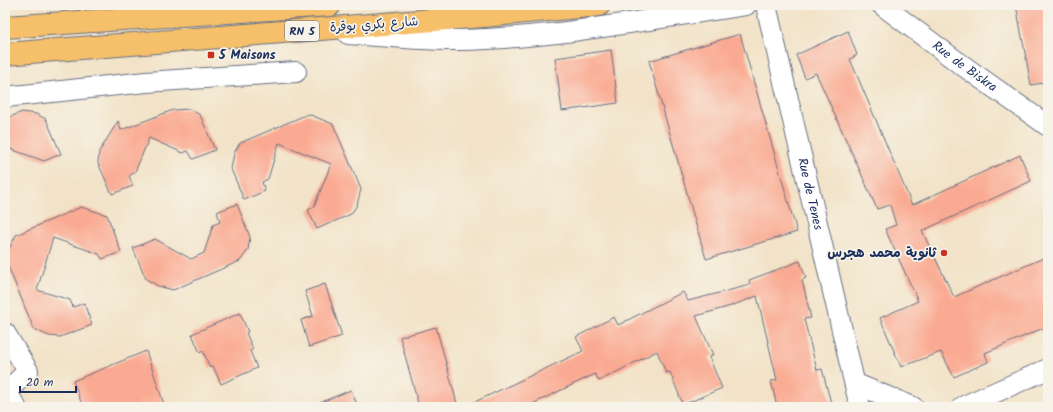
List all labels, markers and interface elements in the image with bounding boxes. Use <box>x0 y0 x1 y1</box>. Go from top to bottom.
street label: شارع بكري بوقرة <box>329 11 419 39</box>
road number: RN 5 <box>285 21 319 41</box>
street label: Rue de Biskra <box>928 36 1002 97</box>
place label: 5 Maisons <box>218 45 276 66</box>
marker: 5 Maisons <box>206 50 216 60</box>
street label: Rue de Tenes <box>792 156 829 233</box>
place label: ثانوية محمد هجرس <box>827 243 937 264</box>
marker: ثانوية محمد هجرس <box>939 248 949 258</box>
scale bar <box>20 368 76 394</box>
text: 20 m <box>26 373 54 392</box>

